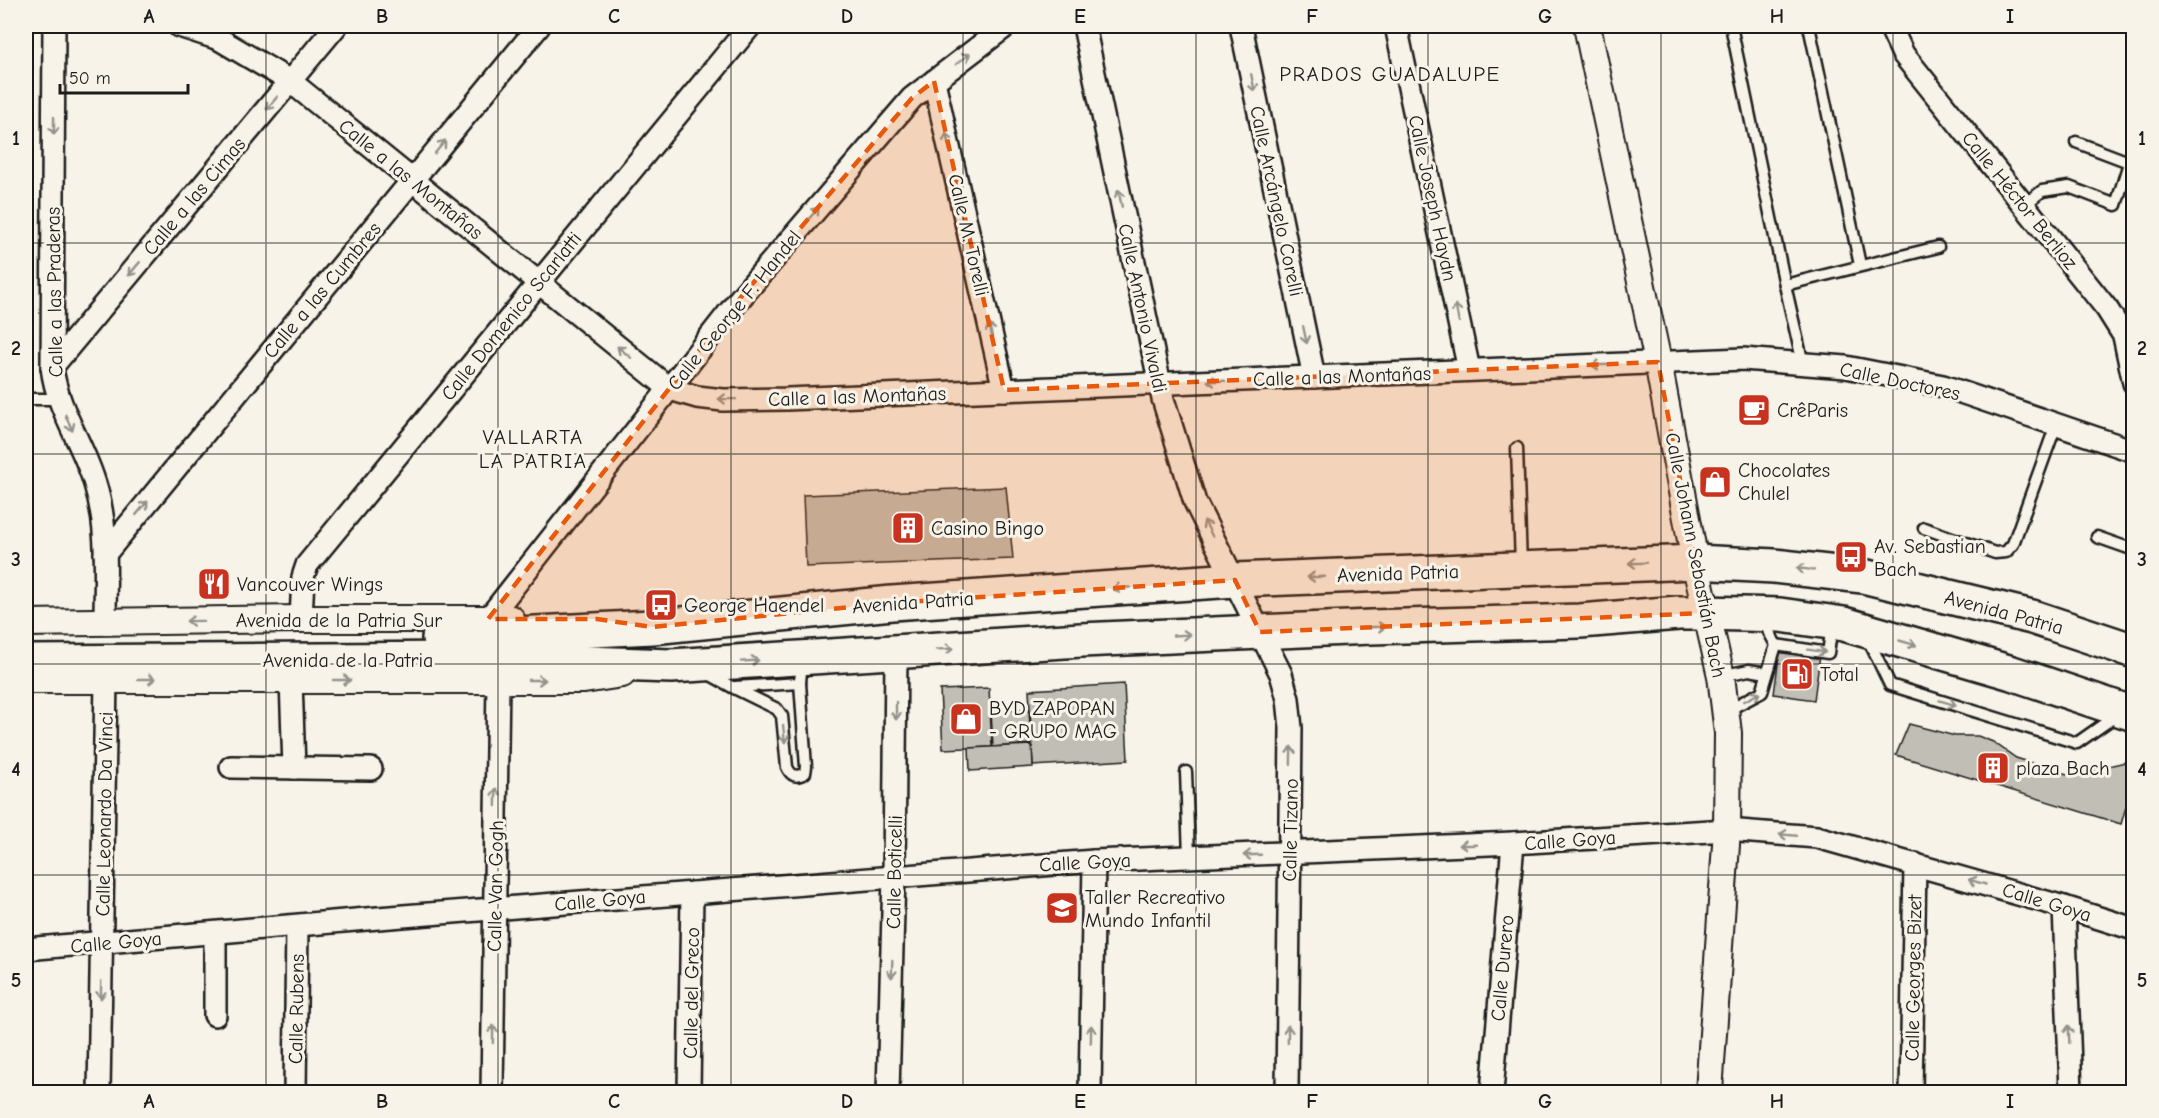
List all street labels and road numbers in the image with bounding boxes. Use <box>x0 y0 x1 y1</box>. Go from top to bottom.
street label: Calle Arcángelo Corelli <box>1245 104 1308 298</box>
street label: Calle Joseph Haydn <box>1404 113 1461 283</box>
street label: Calle a las Montañas <box>334 114 487 244</box>
street label: Calle Héctor Berlioz <box>1957 127 2082 274</box>
street label: Calle a las Cimas <box>138 133 250 260</box>
street label: Calle M. Torelli <box>943 172 994 298</box>
street label: Calle a las Praderas <box>42 206 67 378</box>
street label: Calle a las Cumbres <box>259 218 386 363</box>
street label: Calle Antonio Vivaldi <box>1113 221 1172 395</box>
street label: Calle George F. Handel <box>663 226 806 395</box>
street label: Calle Domenico Scarlatti <box>436 228 586 405</box>
street label: Calle Doctores <box>1838 358 1962 405</box>
street label: Calle a las Montañas <box>1253 362 1432 391</box>
street label: Calle a las Montañas <box>768 382 947 411</box>
street label: Calle Johann Sebastián Bach <box>1660 430 1731 680</box>
street label: Avenida Patria <box>1337 560 1459 587</box>
street label: Avenida Patria <box>1942 586 2066 639</box>
street label: Avenida Patria <box>851 587 975 618</box>
street label: Avenida de la Patria Sur <box>236 609 442 632</box>
street label: Avenida de la Patria <box>263 649 433 672</box>
street label: Calle Leonardo Da Vinci <box>91 711 118 917</box>
street label: Calle Tizano <box>1278 778 1303 882</box>
street label: Calle Boticelli <box>882 815 907 929</box>
street label: Calle Van Gogh <box>483 820 508 952</box>
street label: Calle Goya <box>1523 826 1617 855</box>
street label: Calle Goya <box>1039 849 1131 876</box>
street label: Calle Goya <box>2000 878 2094 927</box>
street label: Calle Goya <box>553 885 647 916</box>
street label: Calle Georges Bizet <box>1901 893 1926 1062</box>
street label: Calle Durero <box>1486 914 1519 1022</box>
street label: Calle Goya <box>69 927 163 958</box>
street label: Calle del Greco <box>679 927 704 1059</box>
street label: Calle Rubens <box>284 954 309 1064</box>

